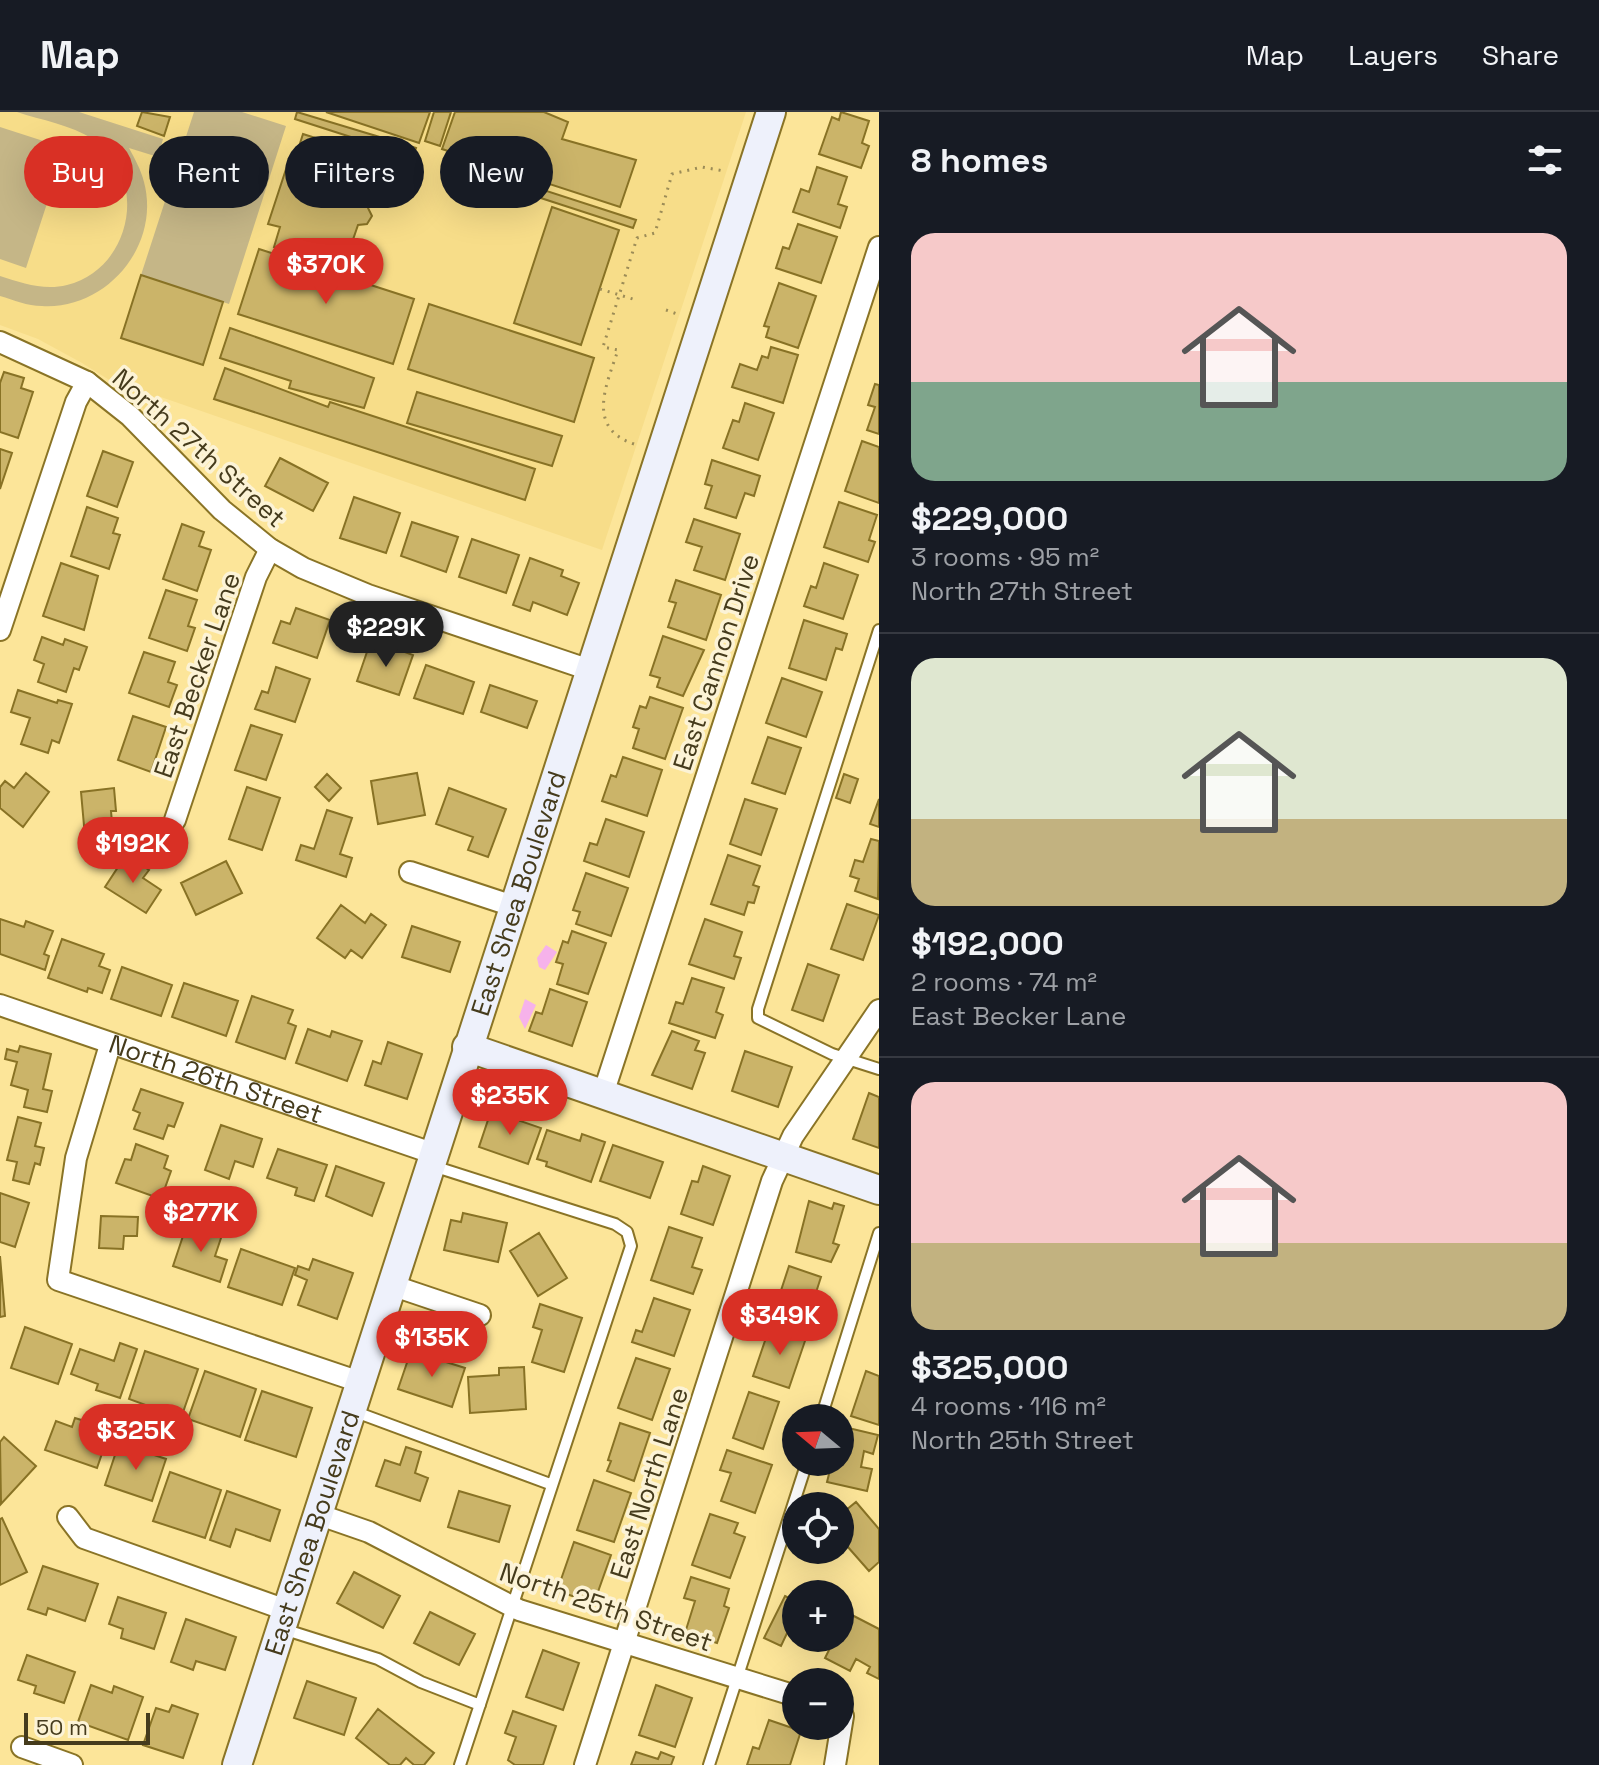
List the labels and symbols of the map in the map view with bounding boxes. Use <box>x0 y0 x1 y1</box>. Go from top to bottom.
pin: $370K <box>270 238 382 306</box>
street label: North 27th Street <box>105 361 293 535</box>
street label: East Cannon Drive <box>665 549 767 775</box>
street label: East Becker Lane <box>146 568 248 782</box>
pin: $229K <box>330 601 442 669</box>
street label: East Shea Boulevard <box>463 767 574 1020</box>
pin: $192K <box>77 817 189 885</box>
street label: North 26th Street <box>104 1027 327 1131</box>
pin: $235K <box>454 1069 566 1137</box>
pin: $277K <box>145 1186 257 1254</box>
pin: $349K <box>724 1289 836 1357</box>
pin: $135K <box>376 1311 488 1379</box>
street label: East North Lane <box>602 1383 696 1583</box>
pin: $325K <box>80 1404 192 1472</box>
north arrow <box>782 1404 854 1476</box>
street label: East Shea Boulevard <box>257 1406 367 1660</box>
street label: North 25th Street <box>495 1555 717 1659</box>
scale bar <box>24 1709 150 1745</box>

